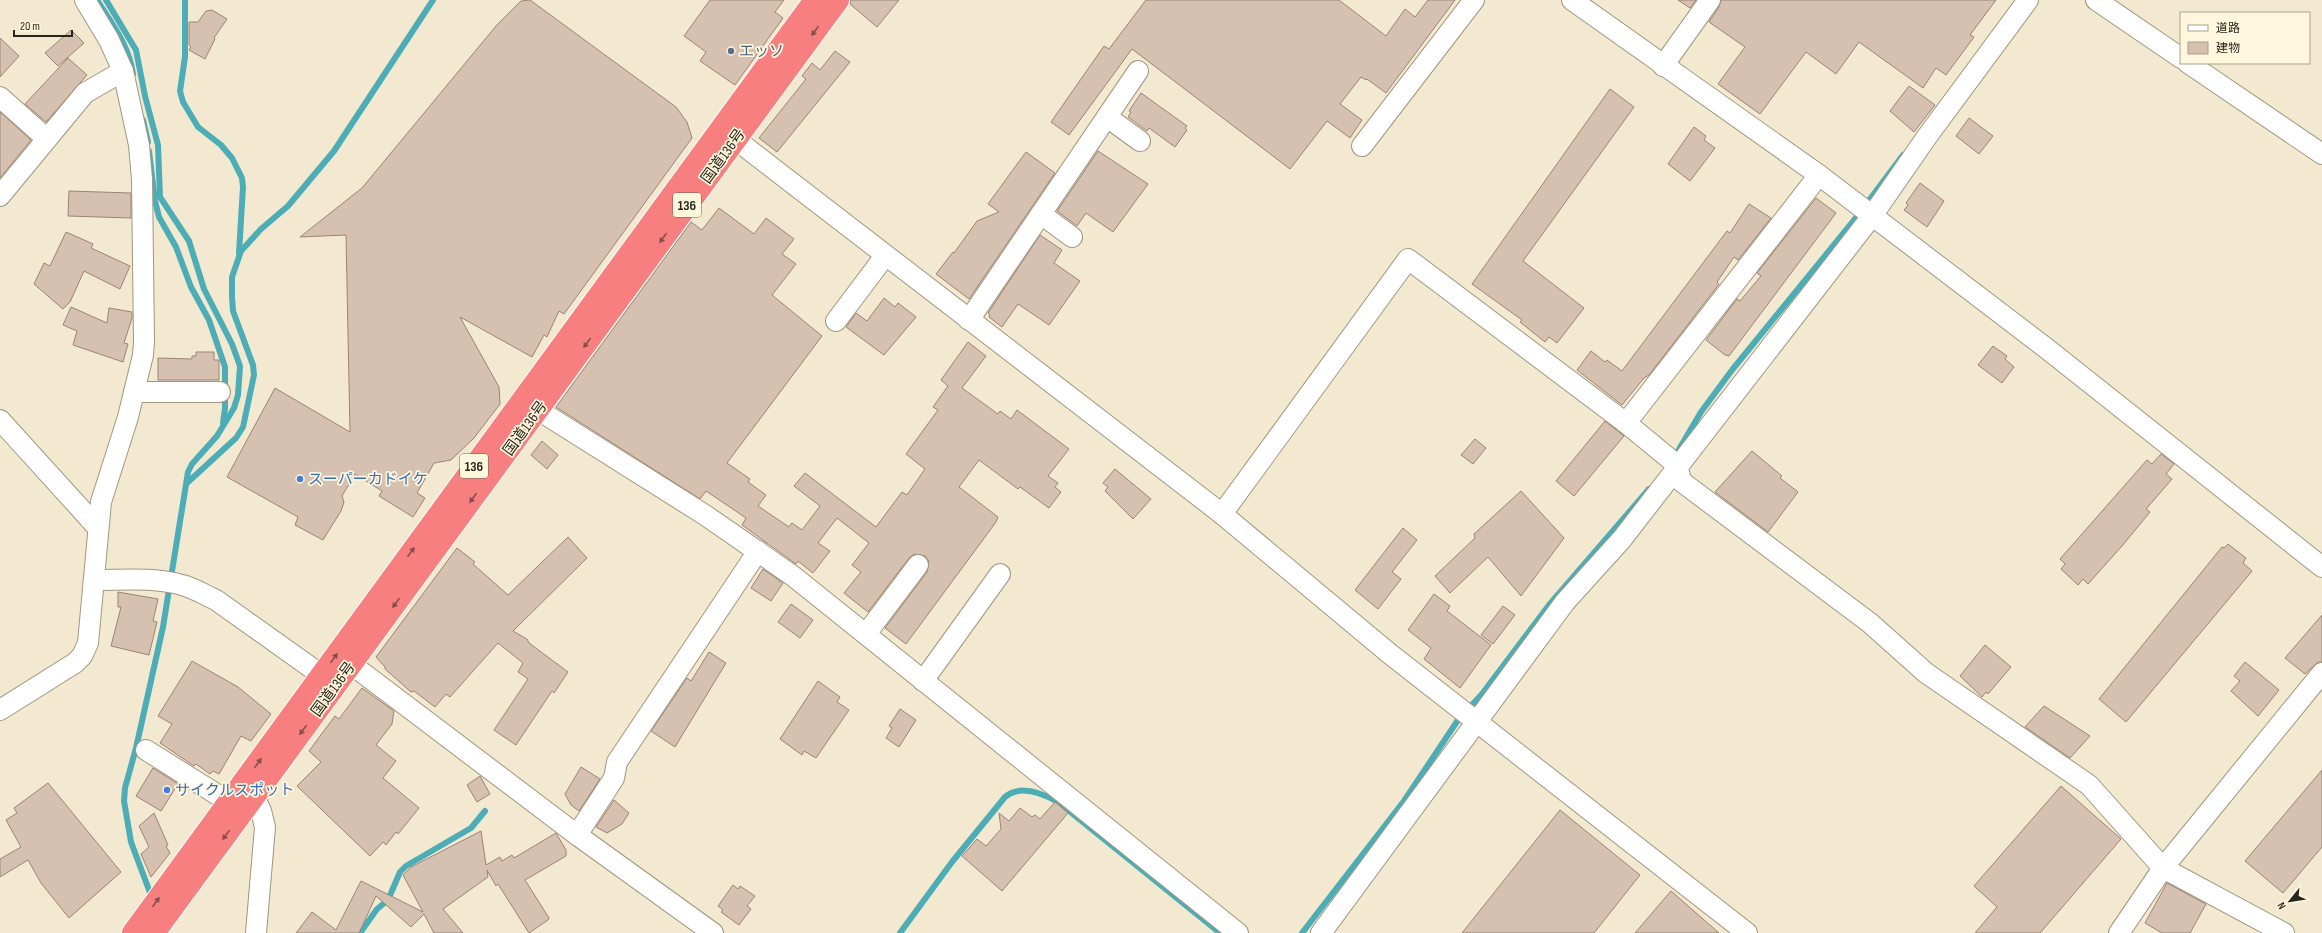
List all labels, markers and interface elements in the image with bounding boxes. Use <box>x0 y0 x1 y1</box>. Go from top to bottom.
scale bar <box>14 12 72 38</box>
legend <box>2180 12 2310 64</box>
text: 20 m <box>20 19 40 34</box>
text: 道路 <box>2216 21 2240 36</box>
one-way arrow <box>811 26 819 37</box>
text: 建物 <box>2216 41 2240 56</box>
place label: エッソ <box>739 42 784 61</box>
marker: エッソ <box>726 46 736 56</box>
street label: 国道136号 <box>697 125 750 187</box>
road number: 136 <box>673 193 701 217</box>
one-way arrow <box>659 232 667 243</box>
one-way arrow <box>583 337 591 348</box>
street label: 国道136号 <box>499 397 552 459</box>
road number: 136 <box>460 454 488 478</box>
place label: スーパーカドイケ <box>308 470 428 489</box>
marker: スーパーカドイケ <box>295 474 305 484</box>
one-way arrow <box>469 493 477 503</box>
one-way arrow <box>406 547 415 558</box>
one-way arrow <box>392 598 400 608</box>
one-way arrow <box>330 652 338 663</box>
street label: 国道136号 <box>307 658 360 720</box>
one-way arrow <box>299 725 307 736</box>
one-way arrow <box>253 757 262 768</box>
place label: サイクルスポット <box>175 781 294 800</box>
marker: サイクルスポット <box>162 785 172 795</box>
one-way arrow <box>222 830 230 840</box>
north arrow <box>2270 881 2310 921</box>
one-way arrow <box>152 896 160 907</box>
text: N <box>2275 900 2289 912</box>

